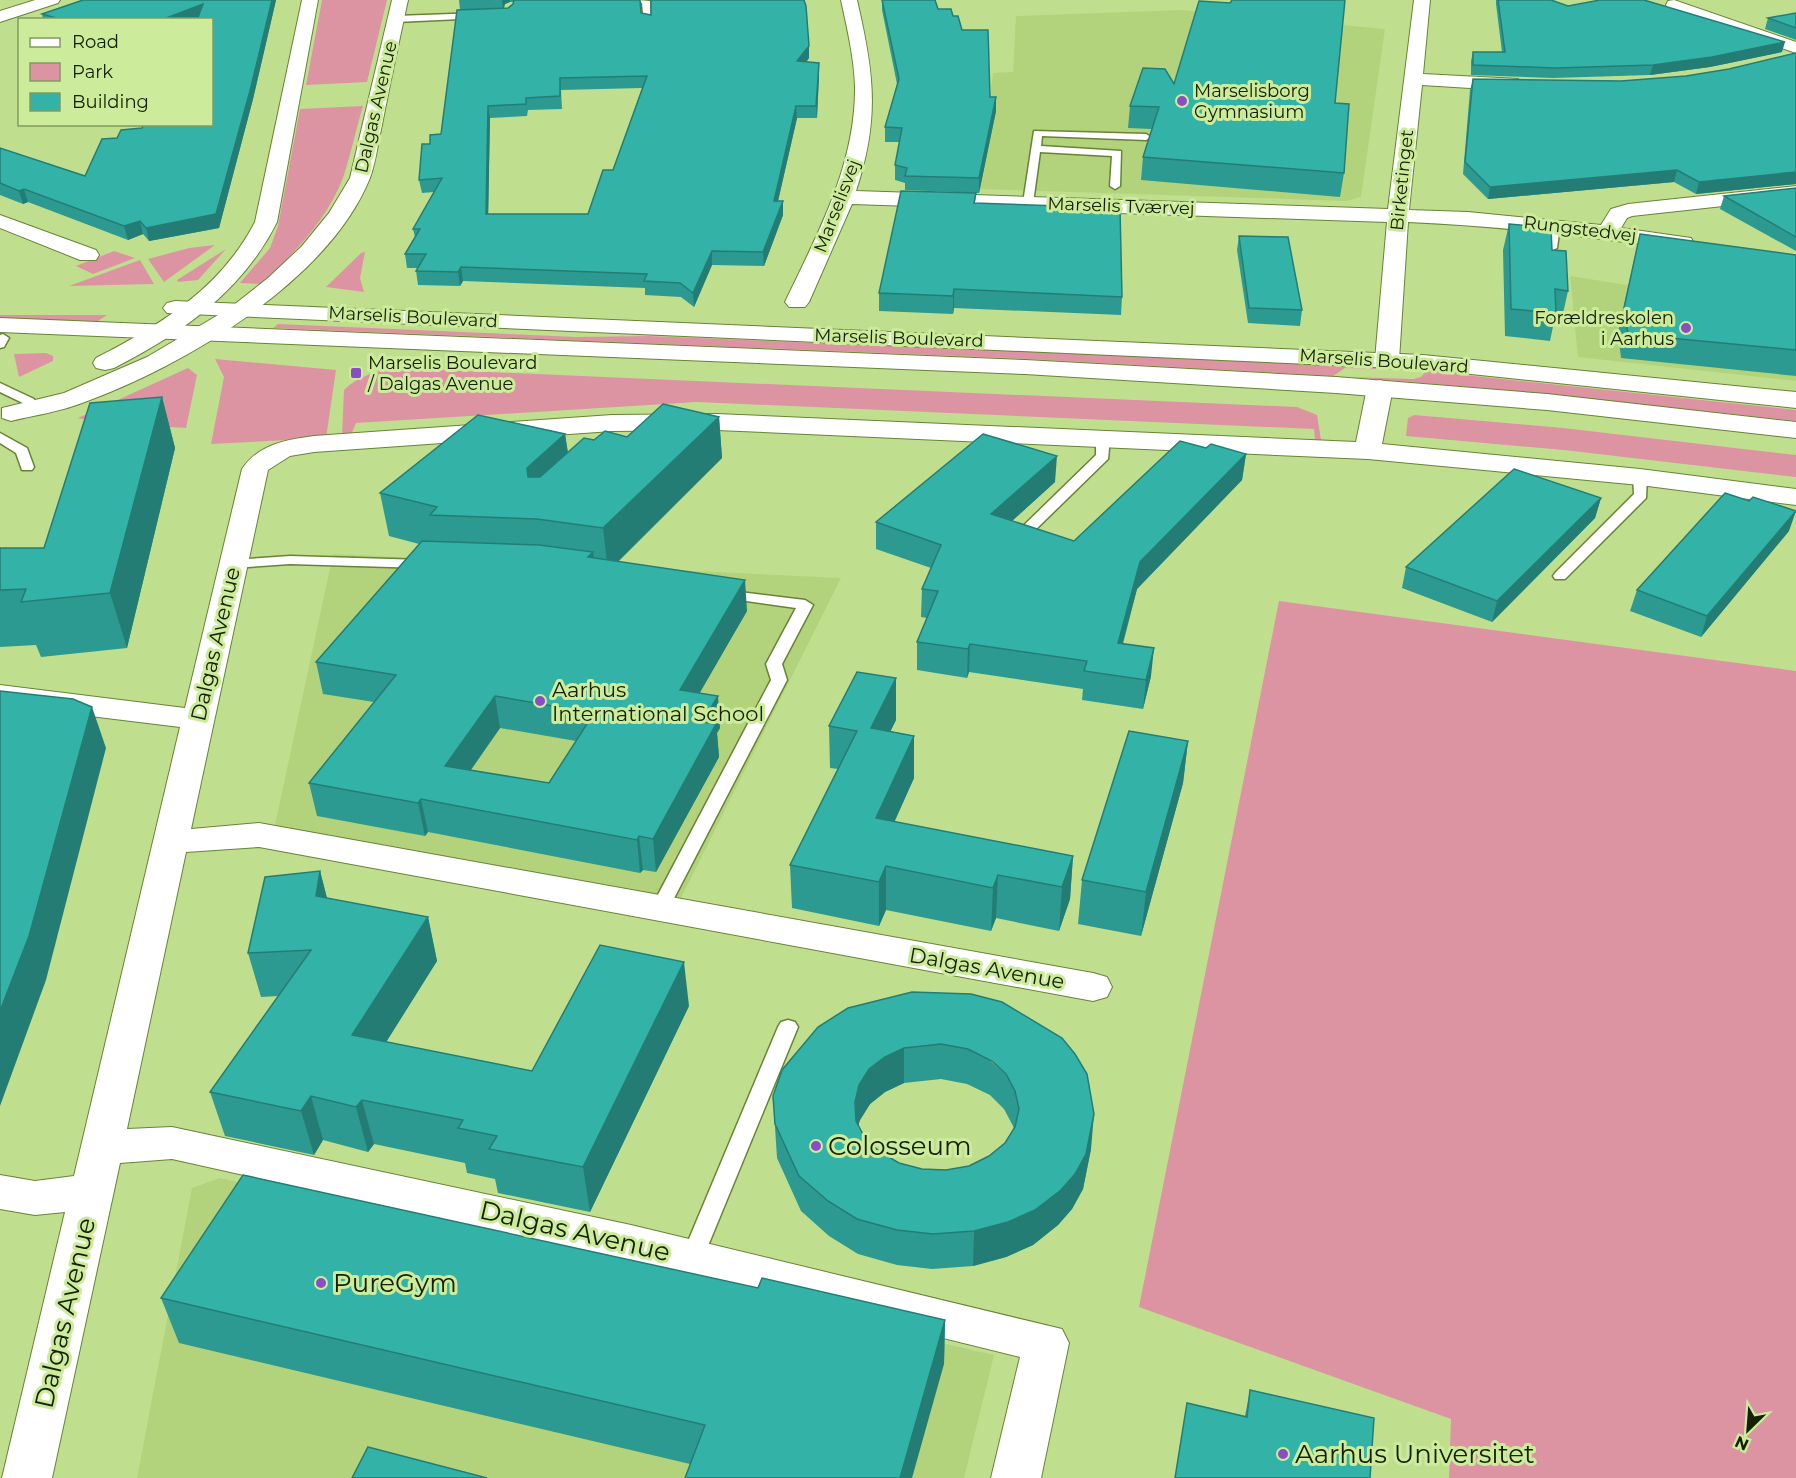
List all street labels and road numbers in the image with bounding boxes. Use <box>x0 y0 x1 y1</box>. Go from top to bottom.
street label: Dalgas Avenue <box>350 39 402 175</box>
street label: Birketinget <box>1386 128 1418 232</box>
street label: Marselisvej <box>809 156 865 256</box>
street label: Marselis Tværvej <box>1047 192 1195 220</box>
street label: Rungstedvej <box>1522 211 1638 247</box>
street label: Marselis Boulevard <box>328 302 498 332</box>
street label: Marselis Boulevard <box>814 324 984 352</box>
street label: Marselis Boulevard <box>1299 344 1469 378</box>
street label: Dalgas Avenue <box>185 565 245 723</box>
street label: Dalgas Avenue <box>907 942 1067 994</box>
street label: Dalgas Avenue <box>477 1194 673 1268</box>
street label: Dalgas Avenue <box>28 1215 102 1411</box>

